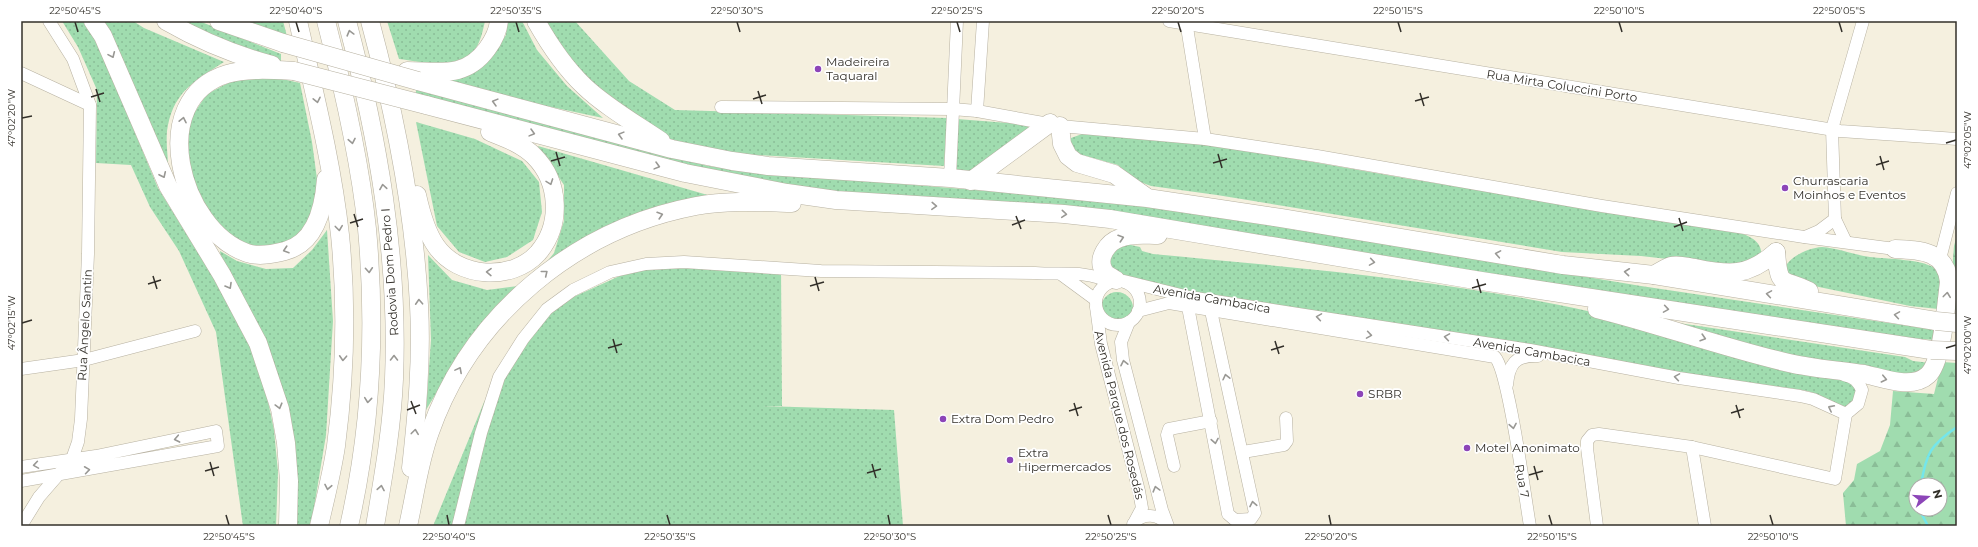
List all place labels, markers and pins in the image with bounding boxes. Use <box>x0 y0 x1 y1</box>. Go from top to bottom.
place label: Madeireira Taquaral <box>826 54 890 83</box>
marker: Madeireira Taquaral <box>813 64 823 74</box>
place label: Churrascaria Moinhos e Eventos <box>1793 173 1906 202</box>
marker: Churrascaria Moinhos e Eventos <box>1780 183 1790 193</box>
place label: SRBR <box>1368 386 1402 401</box>
marker: SRBR <box>1355 389 1365 399</box>
place label: Extra Dom Pedro <box>951 411 1054 426</box>
marker: Extra Dom Pedro <box>938 414 948 424</box>
place label: Motel Anonimato <box>1475 440 1580 455</box>
marker: Motel Anonimato <box>1462 443 1472 453</box>
place label: Extra Hipermercados <box>1018 445 1111 474</box>
marker: Extra Hipermercados <box>1005 455 1015 465</box>

